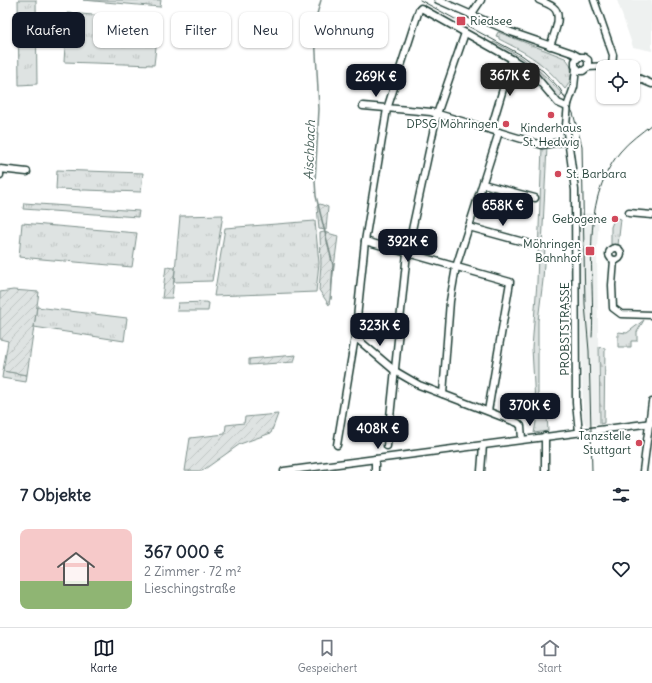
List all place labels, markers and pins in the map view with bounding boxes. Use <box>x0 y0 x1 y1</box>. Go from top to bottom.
place label: Riedsee <box>470 13 512 28</box>
marker: Riedsee <box>455 15 467 27</box>
pin: 367K € <box>477 63 543 97</box>
pin: 269K € <box>343 64 409 98</box>
marker: Kinderhaus St. Hedwig <box>546 110 556 120</box>
place label: DPSG Möhringen <box>406 116 498 131</box>
marker: DPSG Möhringen <box>501 119 511 129</box>
place label: Kinderhaus St. Hedwig <box>520 120 582 149</box>
place label: St. Barbara <box>566 166 627 181</box>
marker: St. Barbara <box>553 169 563 179</box>
pin: 658K € <box>470 193 536 227</box>
place label: Gebogene <box>552 211 607 226</box>
marker: Gebogene <box>610 214 620 224</box>
pin: 392K € <box>375 229 441 263</box>
place label: Möhringen Bahnhof <box>523 236 582 265</box>
marker: Möhringen Bahnhof <box>584 245 596 257</box>
pin: 323K € <box>347 313 413 347</box>
pin: 370K € <box>497 393 563 427</box>
pin: 408K € <box>345 416 411 450</box>
place label: Tanzstelle Stuttgart <box>578 428 631 457</box>
marker: Tanzstelle Stuttgart <box>634 438 644 448</box>

